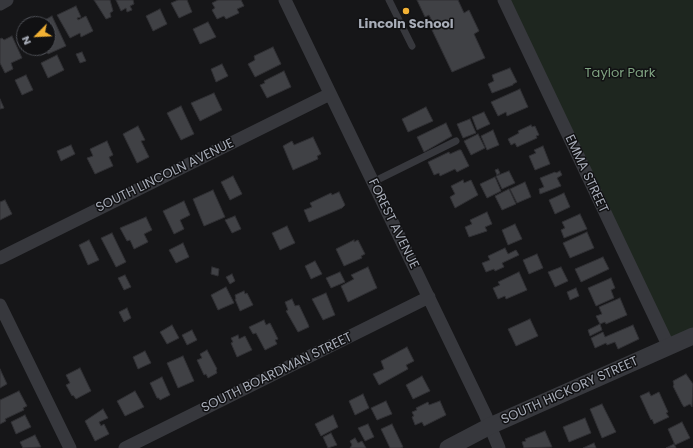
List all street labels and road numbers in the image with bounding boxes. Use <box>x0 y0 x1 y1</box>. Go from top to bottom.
street label: EMMA STREET <box>561 133 611 215</box>
street label: SOUTH LINCOLN AVENUE <box>94 136 236 216</box>
street label: FOREST AVENUE <box>364 176 422 272</box>
street label: SOUTH BOARDMAN STREET <box>199 330 355 416</box>
street label: SOUTH HICKORY STREET <box>499 354 641 428</box>

